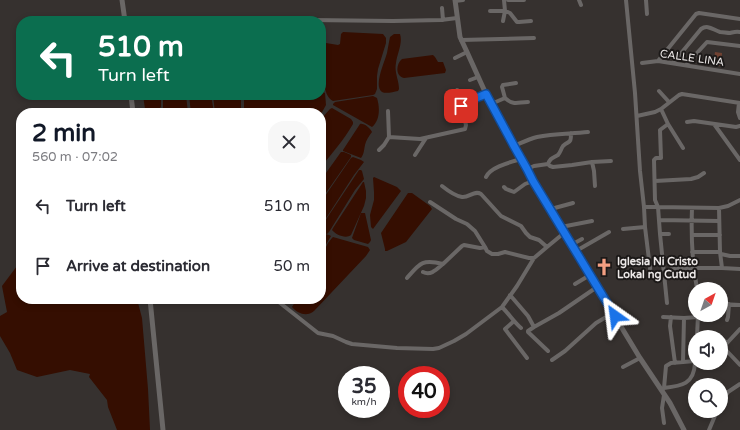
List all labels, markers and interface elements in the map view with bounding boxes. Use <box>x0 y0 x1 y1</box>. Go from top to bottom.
text: 510 m <box>98 30 184 64</box>
icon: left <box>32 32 84 84</box>
street label: CALLE LINA <box>659 47 725 69</box>
text: Turn left <box>98 64 170 86</box>
pin <box>444 89 478 123</box>
icon: arrive <box>450 95 472 117</box>
text: 2 min <box>32 119 96 148</box>
button: close <box>268 121 310 163</box>
text: 560 m · 07:02 <box>32 149 118 165</box>
icon: left <box>32 195 54 217</box>
text: Turn left <box>66 197 126 215</box>
text: 510 m <box>264 197 310 215</box>
icon: arrive <box>32 255 54 277</box>
place label: Iglesia Ni Cristo Lokal ng Cutud <box>617 255 698 282</box>
text: Arrive at destination <box>66 257 210 275</box>
text: 50 m <box>273 257 310 275</box>
church icon: Iglesia Ni Cristo Lokal ng Cutud <box>594 257 614 277</box>
north arrow <box>688 282 728 322</box>
map controls <box>688 282 728 418</box>
position arrow <box>594 295 636 337</box>
button: sound <box>688 330 728 370</box>
speed limit sign: 40 <box>398 366 450 418</box>
text: 35 <box>351 375 377 399</box>
button: search <box>688 378 728 418</box>
text: km/h <box>351 396 377 408</box>

